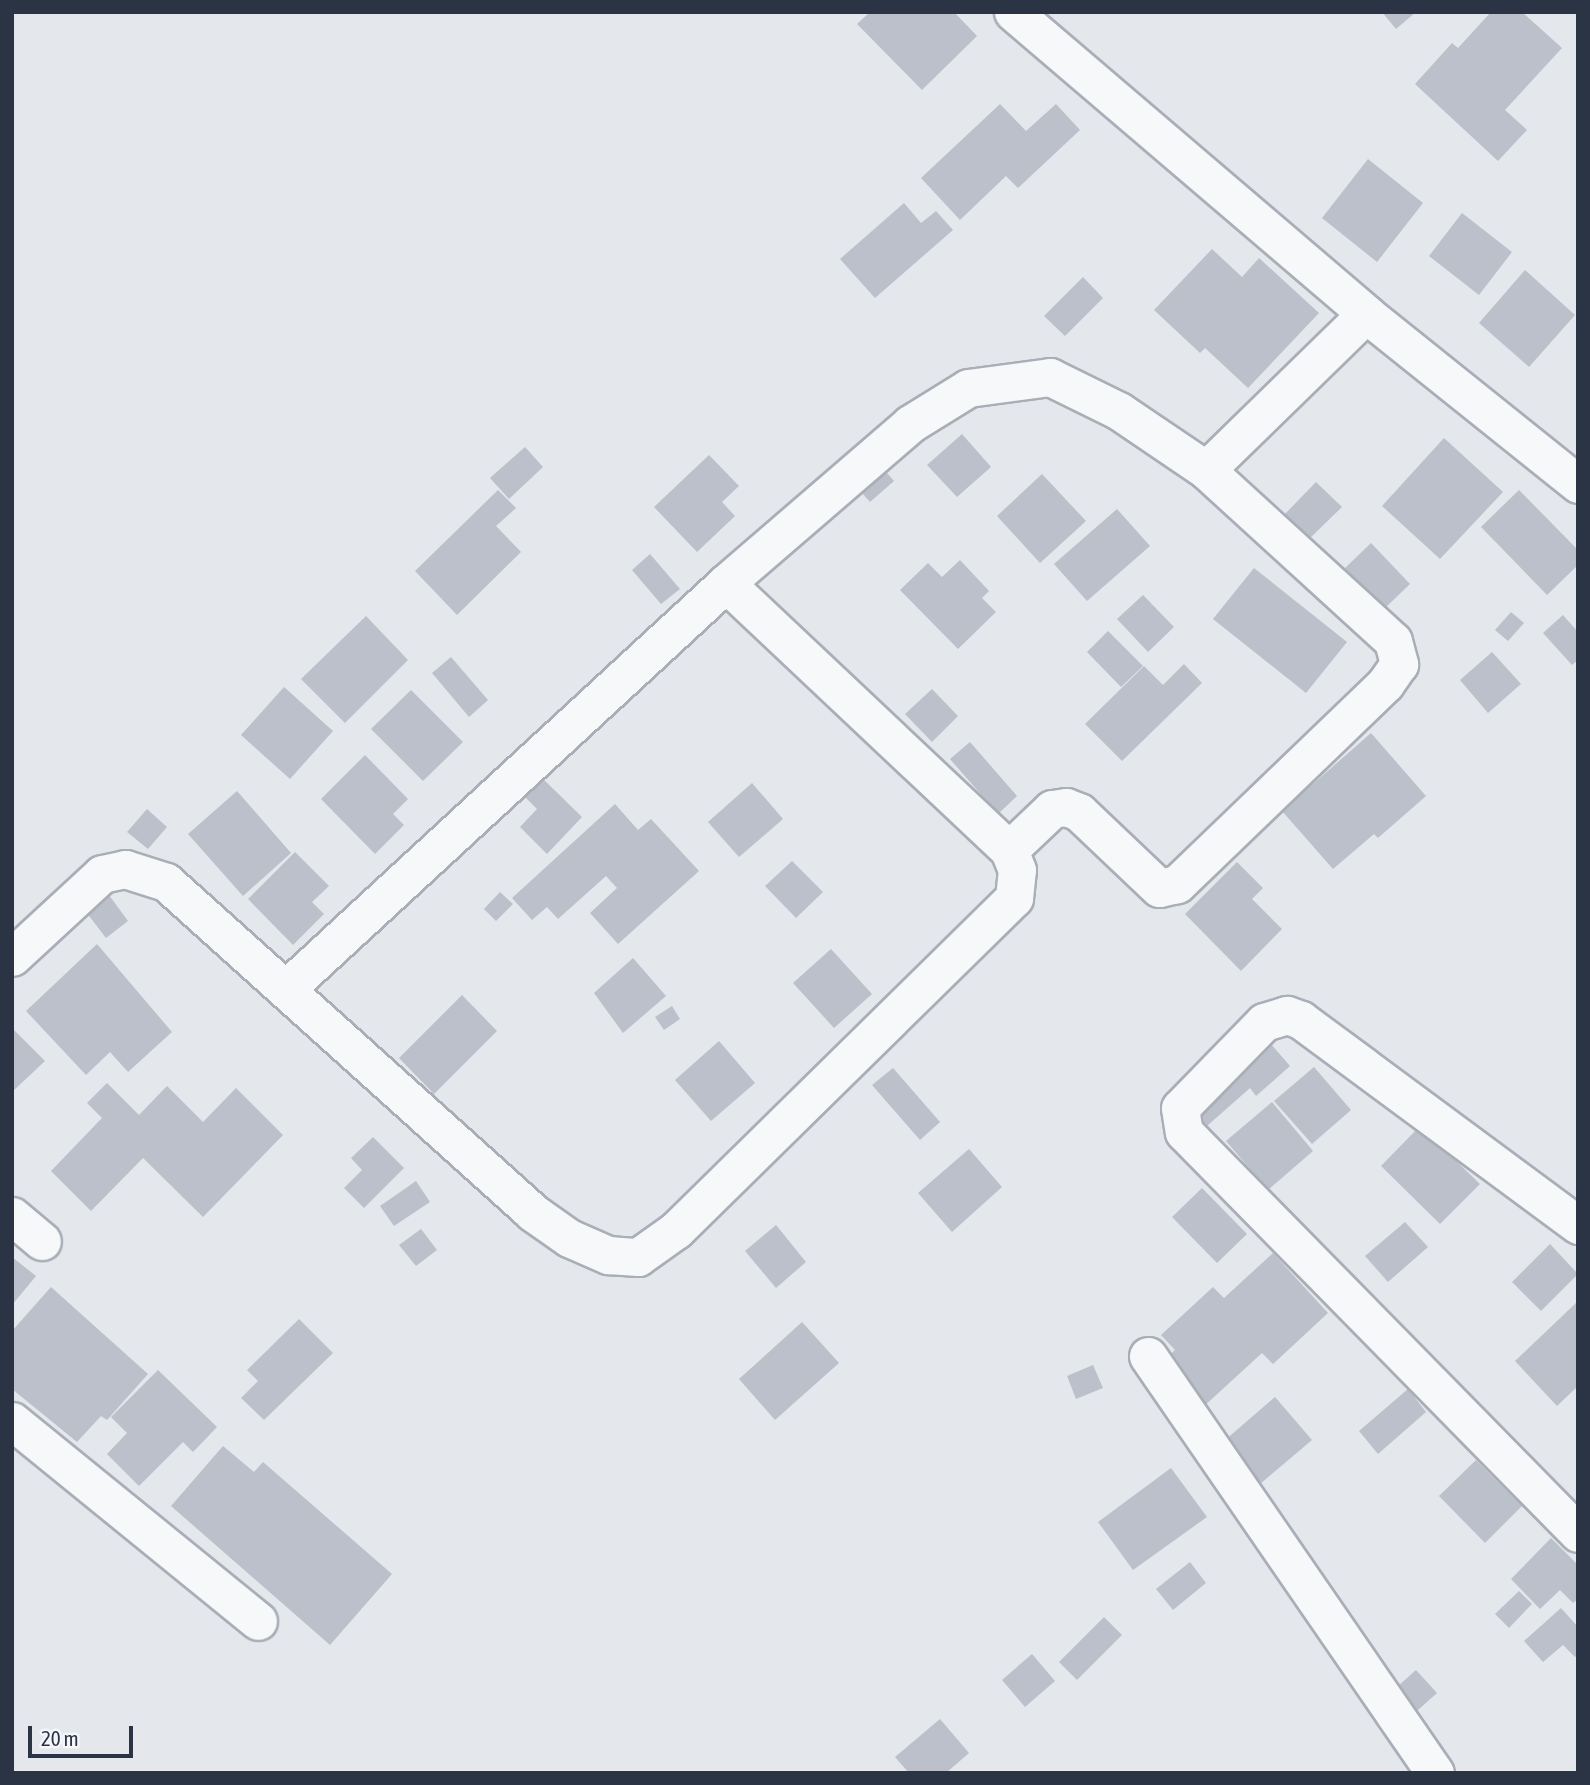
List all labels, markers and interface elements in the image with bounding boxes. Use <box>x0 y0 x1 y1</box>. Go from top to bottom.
scale bar <box>32 1712 136 1756</box>
text: 20 m <box>41 1726 79 1750</box>

